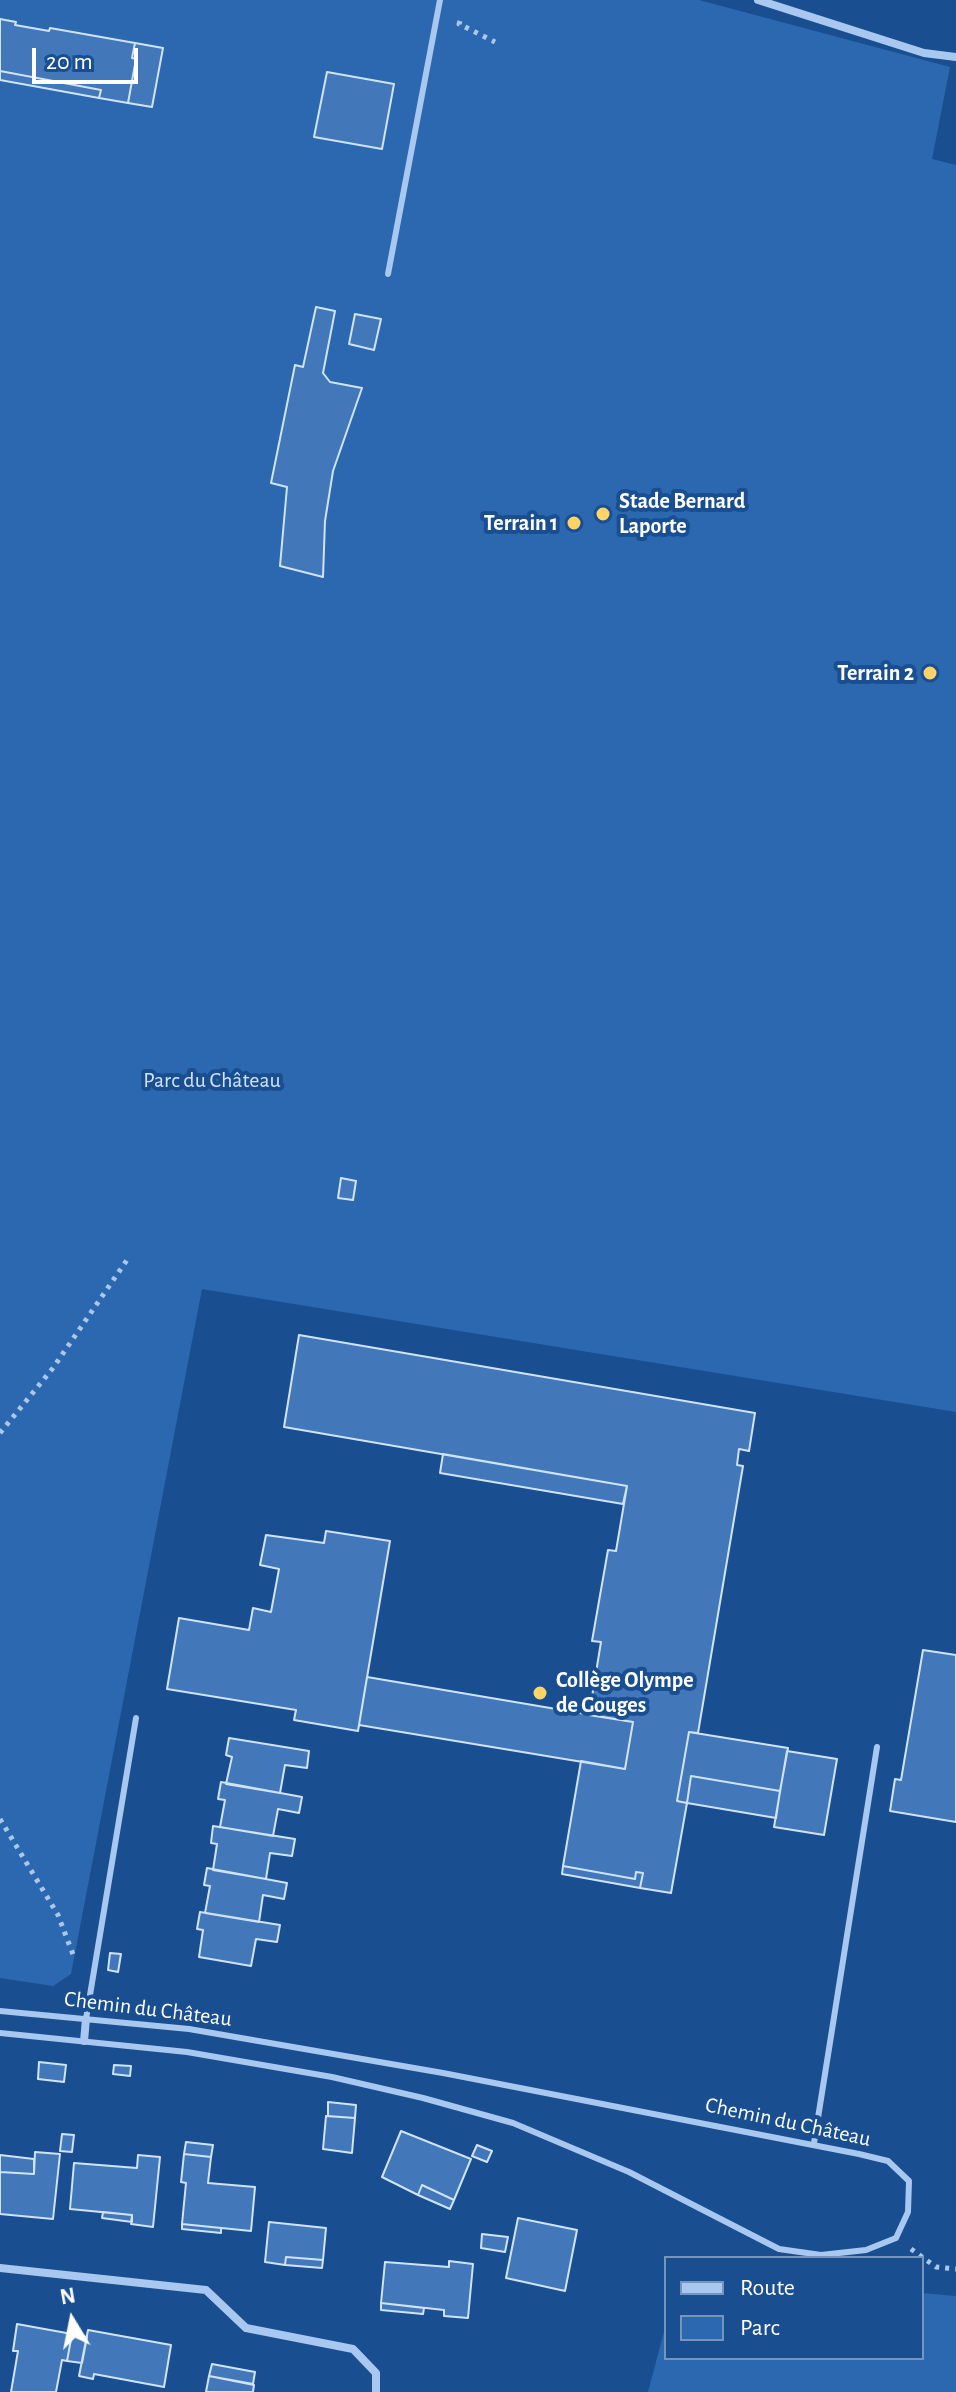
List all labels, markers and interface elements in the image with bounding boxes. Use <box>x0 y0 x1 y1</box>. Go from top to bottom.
scale bar <box>36 32 142 82</box>
text: 20 m <box>46 50 93 74</box>
place label: Stade Bernard Laporte <box>619 488 745 540</box>
marker: Stade Bernard Laporte <box>594 505 612 523</box>
place label: Terrain 1 <box>484 510 558 536</box>
marker: Terrain 1 <box>565 514 583 532</box>
place label: Terrain 2 <box>837 660 914 686</box>
marker: Terrain 2 <box>921 664 939 682</box>
park label: Parc du Château <box>143 1067 281 1093</box>
place label: Collège Olympe de Gouges <box>556 1667 694 1718</box>
marker: Collège Olympe de Gouges <box>531 1684 549 1702</box>
street label: Chemin du Château <box>63 1986 233 2032</box>
street label: Chemin du Château <box>703 2092 873 2152</box>
legend <box>664 2256 924 2360</box>
text: Route <box>740 2276 795 2300</box>
north arrow <box>32 2280 112 2360</box>
text: N <box>58 2284 77 2309</box>
text: Parc <box>740 2316 780 2340</box>

